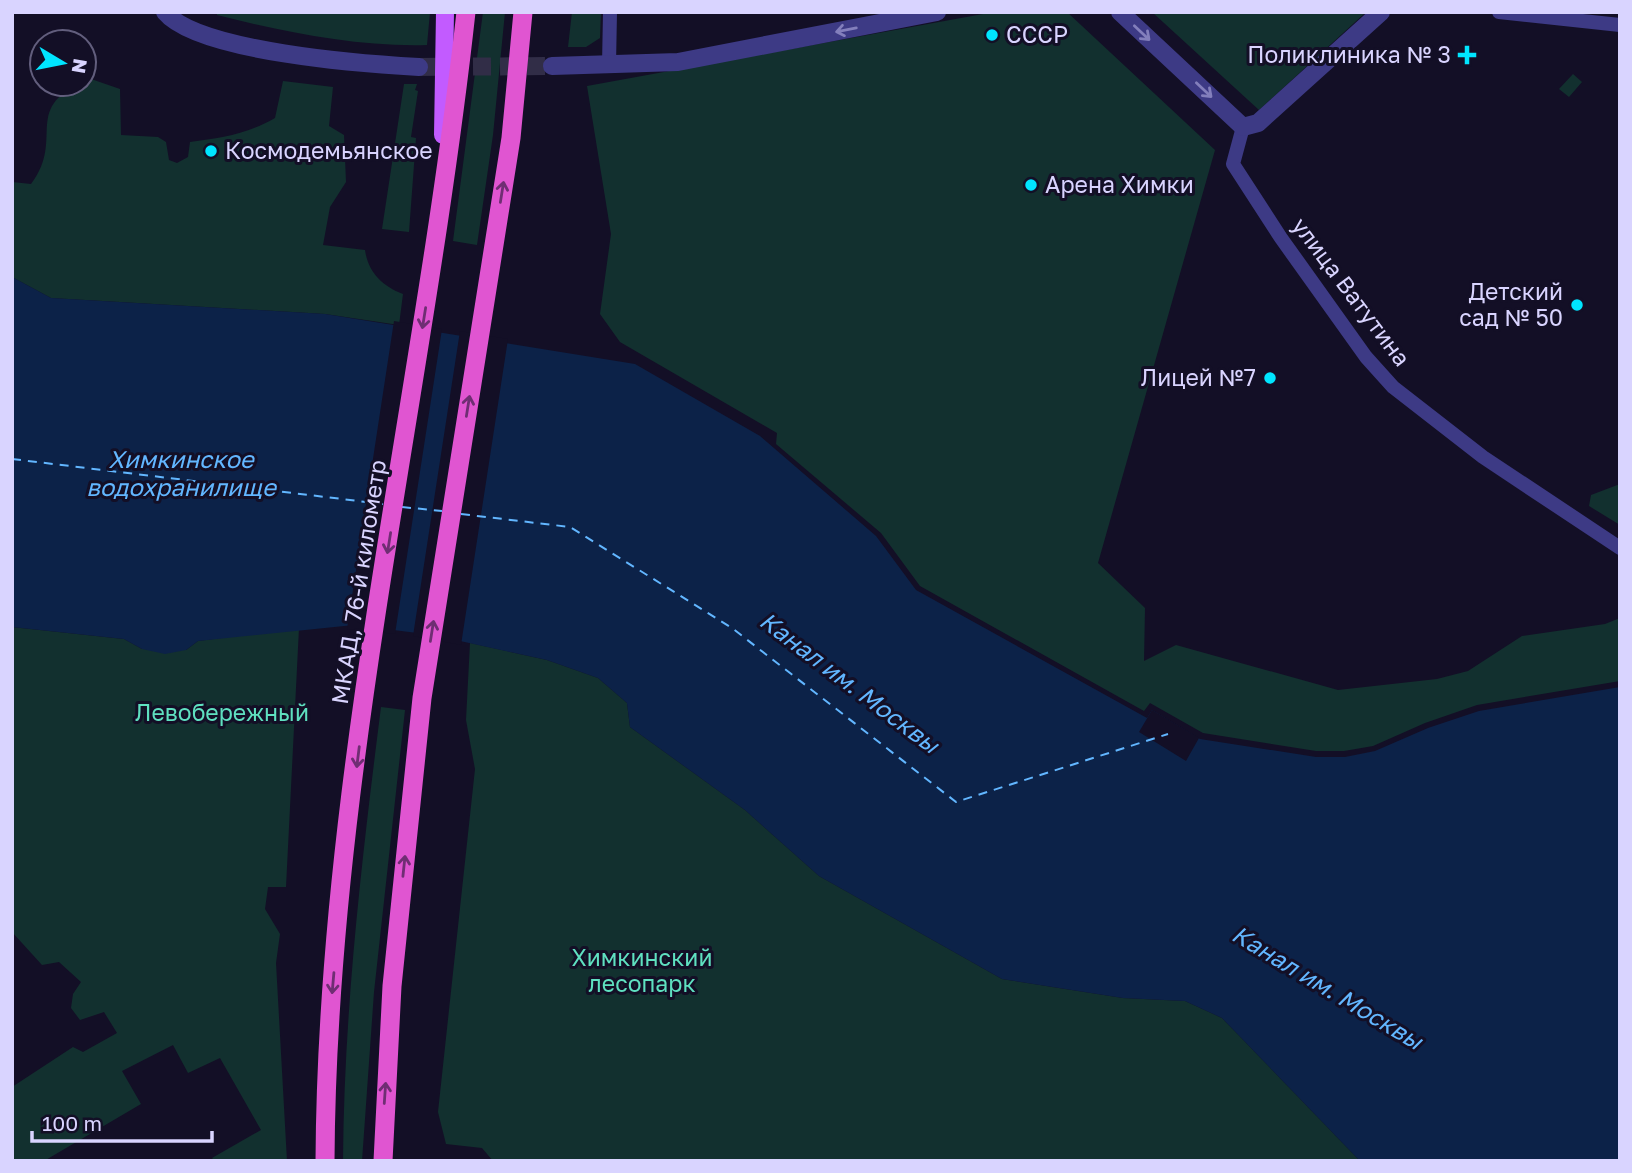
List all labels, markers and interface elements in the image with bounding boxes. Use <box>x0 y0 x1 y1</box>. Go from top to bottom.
place label: СССР <box>1006 20 1068 48</box>
one-way arrow <box>835 24 858 37</box>
one-way arrow <box>1133 24 1150 41</box>
marker: СССР <box>984 27 1000 43</box>
north arrow <box>28 28 98 98</box>
place label: Поликлиника № 3 <box>1247 40 1451 68</box>
marker: Поликлиника № 3 <box>1457 45 1477 65</box>
text: N <box>68 57 93 75</box>
one-way arrow <box>1195 82 1212 99</box>
place label: Космодемьянское <box>225 136 433 164</box>
marker: Космодемьянское <box>203 143 219 159</box>
place label: Арена Химки <box>1045 170 1194 198</box>
marker: Арена Химки <box>1023 177 1039 193</box>
one-way arrow <box>496 181 509 203</box>
street label: улица Ватутина <box>1287 212 1417 371</box>
place label: Детский сад № 50 <box>1459 277 1563 331</box>
marker: Детский сад № 50 <box>1569 297 1585 313</box>
one-way arrow <box>417 306 430 329</box>
place label: Лицей №7 <box>1141 363 1256 391</box>
marker: Лицей №7 <box>1262 370 1278 386</box>
one-way arrow <box>462 395 475 418</box>
water label: Химкинское водохранилище <box>86 444 278 501</box>
street label: МКАД, 76-й километр <box>325 458 391 706</box>
one-way arrow <box>382 531 395 554</box>
water label: Канал им. Москвы <box>755 605 946 759</box>
one-way arrow <box>426 620 439 643</box>
park label: Левобережный <box>135 698 309 726</box>
one-way arrow <box>351 745 364 768</box>
one-way arrow <box>398 855 411 878</box>
water label: Канал им. Москвы <box>1228 919 1429 1056</box>
park label: Химкинский лесопарк <box>572 943 712 997</box>
one-way arrow <box>326 971 339 994</box>
one-way arrow <box>379 1082 392 1104</box>
scale bar <box>32 1100 212 1144</box>
text: 100 m <box>42 1110 102 1136</box>

